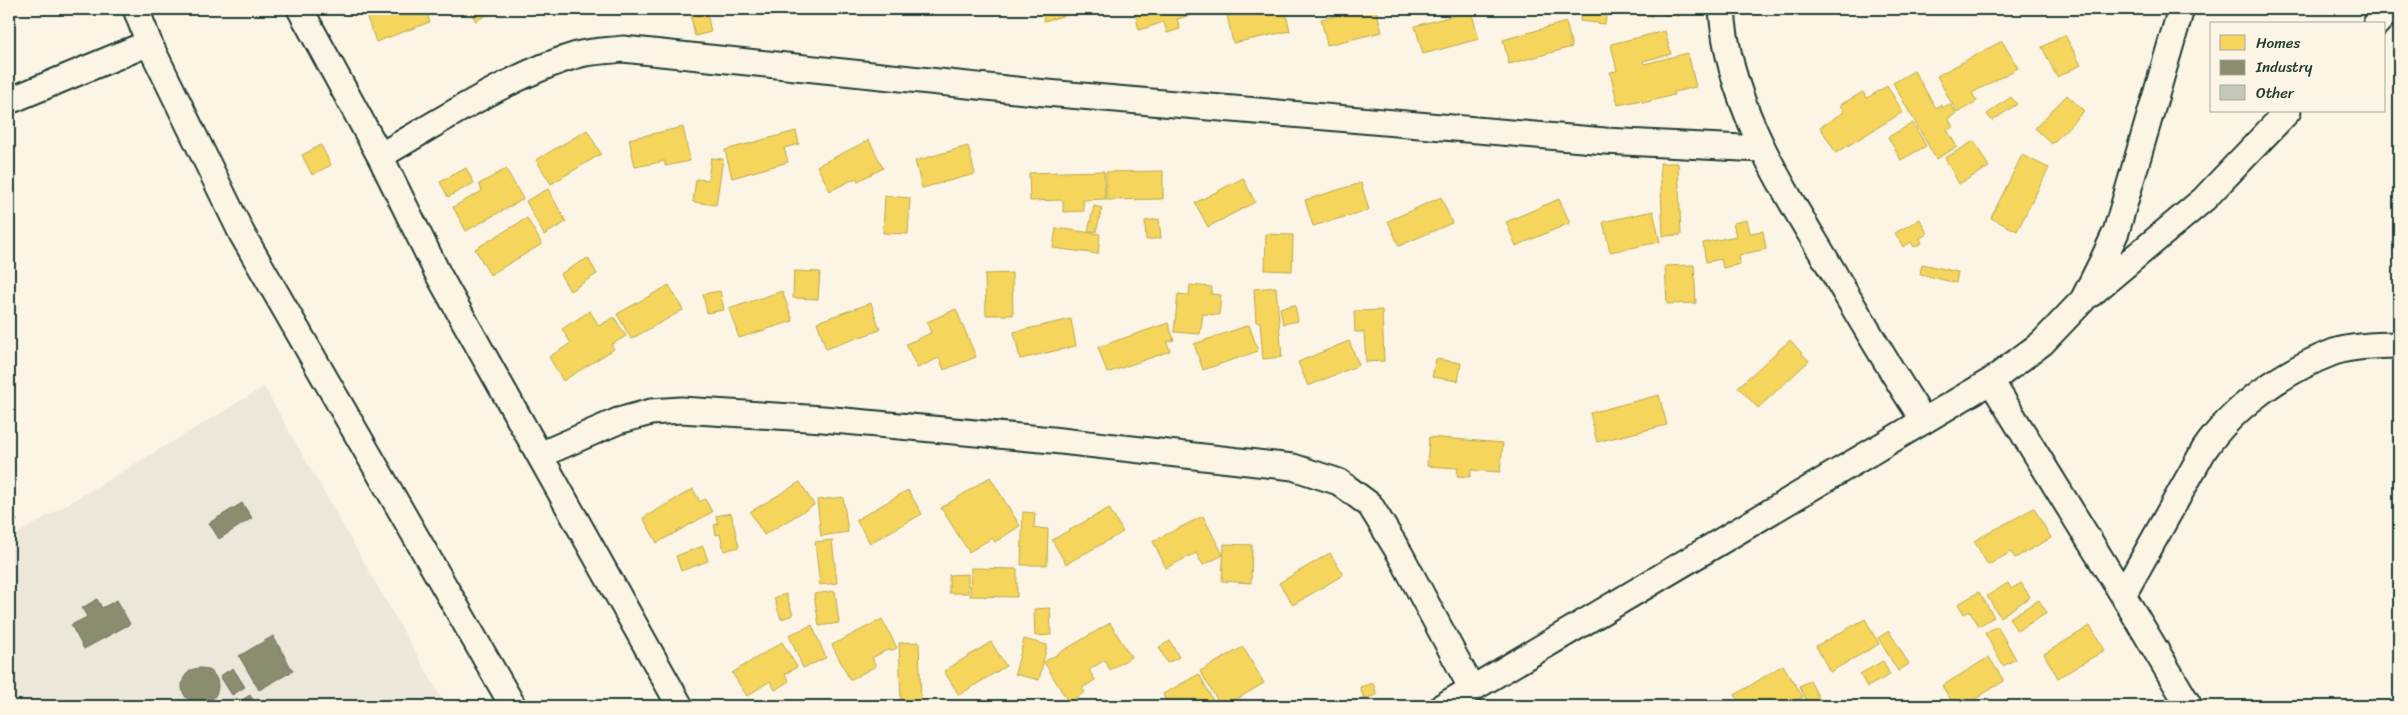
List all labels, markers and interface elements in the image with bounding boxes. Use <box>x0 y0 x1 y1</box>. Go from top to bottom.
legend <box>2210 22 2386 112</box>
text: Homes <box>2256 30 2300 56</box>
text: Industry <box>2255 54 2313 80</box>
text: Other <box>2256 80 2295 106</box>

